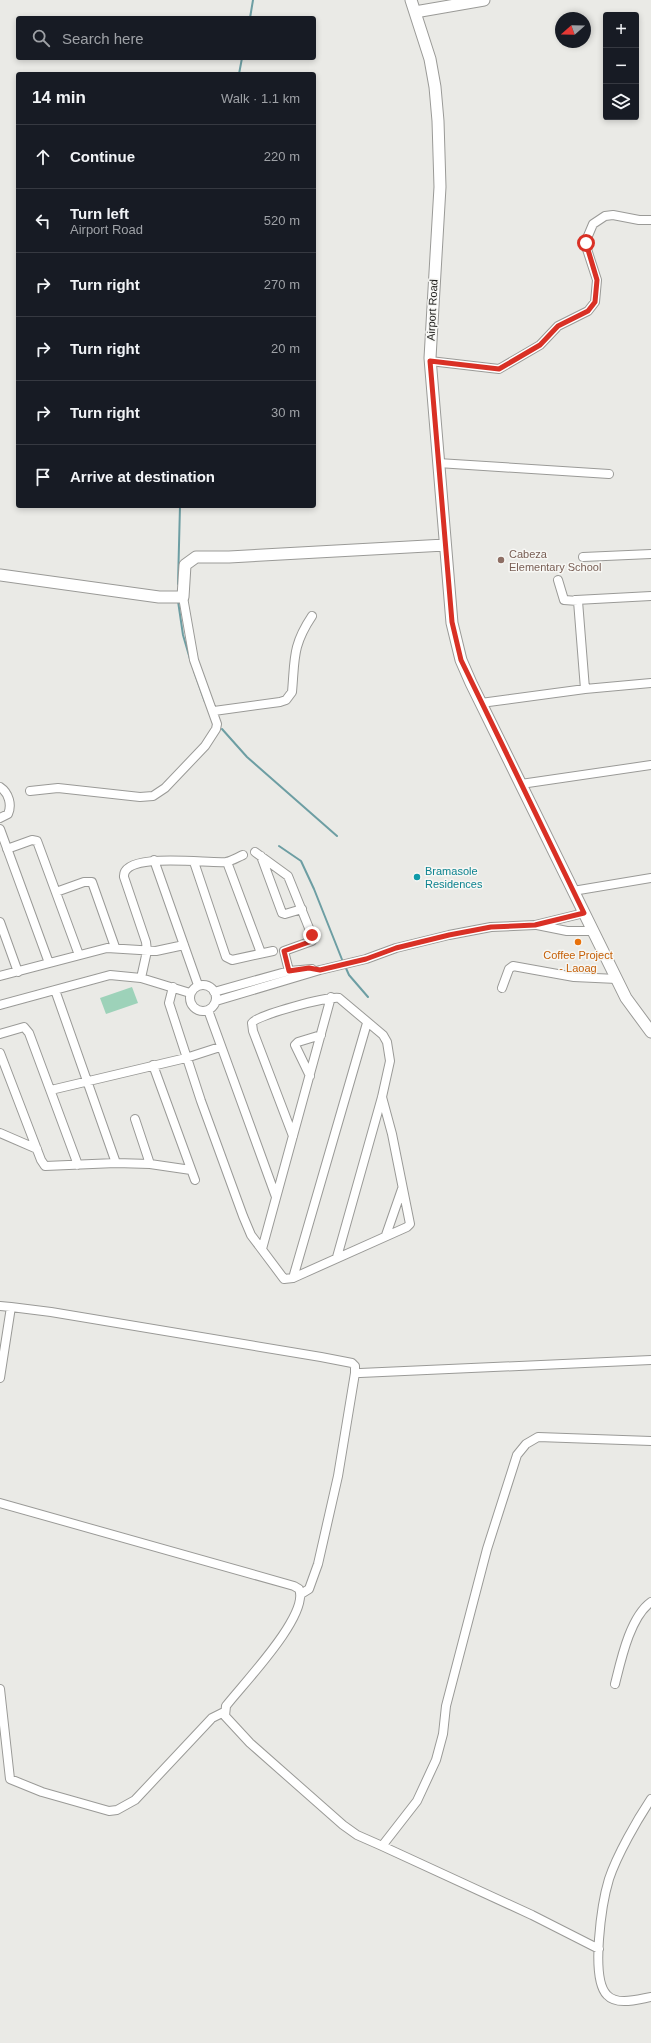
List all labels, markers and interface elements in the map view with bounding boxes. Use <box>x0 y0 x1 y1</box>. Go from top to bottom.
north arrow <box>555 12 591 48</box>
map controls <box>603 12 639 120</box>
button: + <box>603 12 639 48</box>
search box <box>16 16 316 60</box>
icon: search <box>30 27 52 49</box>
text: Search here <box>62 30 144 47</box>
button: − <box>603 48 639 84</box>
button: layers <box>603 84 639 120</box>
text: 14 min <box>32 88 86 107</box>
text: Walk · 1.1 km <box>221 91 300 106</box>
icon: ahead <box>32 146 54 168</box>
text: Continue <box>70 148 135 165</box>
text: 220 m <box>264 149 300 164</box>
text: Turn left <box>70 205 129 222</box>
icon: left <box>32 210 54 232</box>
text: 520 m <box>264 213 300 228</box>
text: Airport Road <box>70 222 143 237</box>
route start <box>577 234 595 252</box>
icon: right <box>32 274 54 296</box>
text: Turn right <box>70 276 140 293</box>
text: 270 m <box>264 277 300 292</box>
street label: Airport Road <box>424 279 440 341</box>
icon: right <box>32 338 54 360</box>
text: Turn right <box>70 340 140 357</box>
text: 20 m <box>271 341 300 356</box>
icon: right <box>32 402 54 424</box>
text: Turn right <box>70 404 140 421</box>
text: 30 m <box>271 405 300 420</box>
icon: arrive <box>32 466 54 488</box>
text: Arrive at destination <box>70 468 215 485</box>
place label: Cabeza Elementary School <box>509 548 601 573</box>
marker: Cabeza Elementary School <box>496 555 506 565</box>
place label: Bramasole Residences <box>425 865 483 890</box>
marker: Bramasole Residences <box>412 872 422 882</box>
route end <box>303 926 321 944</box>
marker: Coffee Project - Laoag <box>573 937 583 947</box>
place label: Coffee Project - Laoag <box>543 949 613 974</box>

